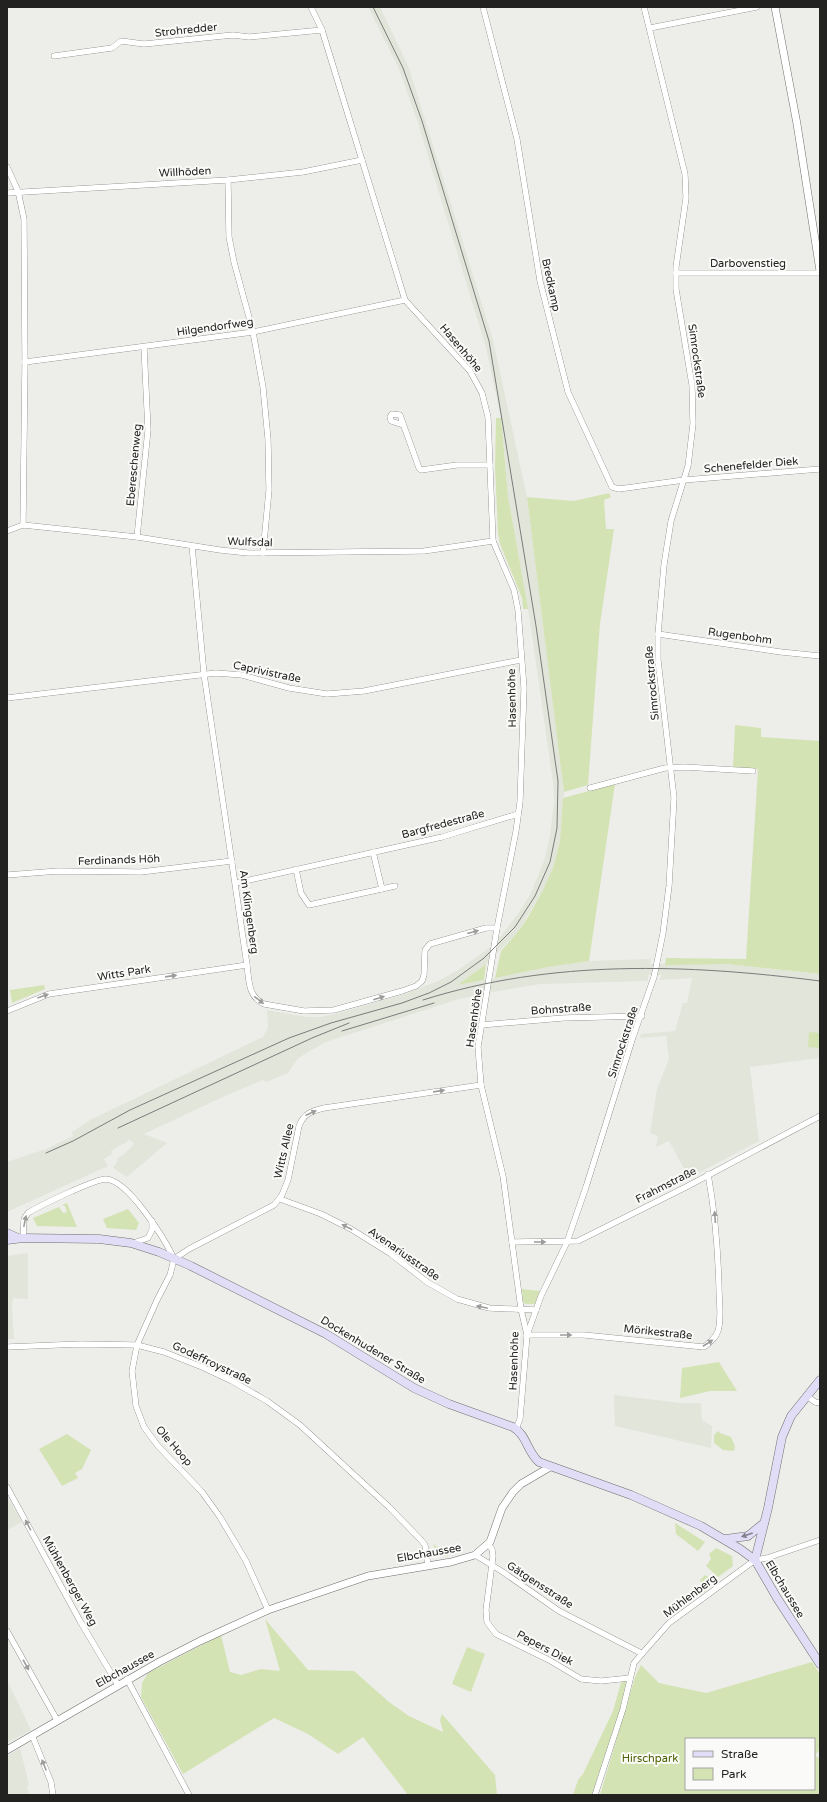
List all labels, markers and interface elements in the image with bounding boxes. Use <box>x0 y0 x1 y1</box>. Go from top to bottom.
street label: Strohredder <box>154 20 219 40</box>
street label: Willhöden <box>158 164 212 180</box>
street label: Bredkamp <box>539 257 563 313</box>
street label: Darbovenstieg <box>710 257 786 270</box>
street label: Hilgendorfweg <box>176 315 254 339</box>
street label: Hasenhöhe <box>437 321 485 375</box>
street label: Simrockstraße <box>685 323 709 399</box>
street label: Ebereschenweg <box>124 423 144 507</box>
street label: Schenefelder Diek <box>703 454 799 476</box>
street label: Wulfsdal <box>227 535 273 549</box>
street label: Rugenbohm <box>707 625 773 647</box>
street label: Simrockstraße <box>642 645 662 721</box>
street label: Caprivistraße <box>232 658 302 686</box>
street label: Hasenhöhe <box>505 668 519 728</box>
street label: Bargfredestraße <box>400 807 486 841</box>
street label: Ferdinands Höh <box>78 852 160 868</box>
street label: Am Klingenberg <box>237 869 261 955</box>
one-way arrow <box>467 928 479 934</box>
street label: Witts Park <box>96 962 152 984</box>
one-way arrow <box>165 973 177 979</box>
street label: Hasenhöhe <box>463 988 485 1048</box>
one-way arrow <box>37 993 49 999</box>
one-way arrow <box>374 995 386 1001</box>
one-way arrow <box>253 996 264 1004</box>
street label: Bohnstraße <box>530 1000 592 1018</box>
street label: Simrockstraße <box>605 1004 641 1080</box>
one-way arrow <box>433 1088 445 1094</box>
one-way arrow <box>306 1110 317 1116</box>
street label: Witts Allee <box>271 1122 297 1180</box>
street label: Frahmstraße <box>633 1164 699 1206</box>
one-way arrow <box>712 1211 719 1223</box>
one-way arrow <box>22 1215 28 1228</box>
one-way arrow <box>342 1224 353 1230</box>
street label: Avenariusstraße <box>366 1224 442 1284</box>
one-way arrow <box>534 1239 547 1245</box>
one-way arrow <box>476 1303 488 1309</box>
street label: Dockenhudener Straße <box>318 1314 428 1386</box>
street label: Mörikestraße <box>623 1322 693 1342</box>
street label: Hasenhöhe <box>506 1331 522 1391</box>
one-way arrow <box>560 1332 573 1338</box>
street label: Godeffroystraße <box>170 1339 254 1387</box>
one-way arrow <box>702 1339 714 1346</box>
street label: Ole Hoop <box>153 1423 195 1469</box>
one-way arrow <box>24 1519 31 1531</box>
one-way arrow <box>740 1532 752 1538</box>
street label: Mühlenberger Weg <box>40 1534 100 1628</box>
street label: Elbchaussee <box>396 1541 462 1565</box>
street label: Elbchaussee <box>763 1558 807 1620</box>
street label: Gätgensstraße <box>504 1559 576 1611</box>
street label: Mühlenberg <box>661 1572 719 1620</box>
street label: Pepers Diek <box>515 1628 575 1668</box>
street label: Elbchaussee <box>93 1648 157 1690</box>
one-way arrow <box>23 1659 30 1671</box>
legend <box>685 1738 815 1790</box>
text: Straße <box>721 1747 758 1761</box>
park label: Hirschpark <box>622 1752 678 1765</box>
one-way arrow <box>40 1758 46 1770</box>
text: Park <box>721 1767 747 1781</box>

